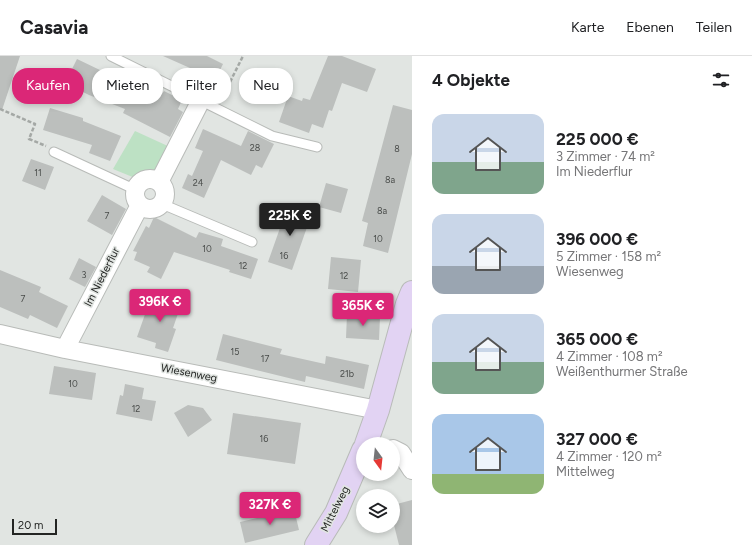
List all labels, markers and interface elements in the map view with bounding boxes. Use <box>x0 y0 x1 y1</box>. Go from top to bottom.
text: Casavia <box>20 16 88 39</box>
text: Karte <box>571 19 604 36</box>
text: Ebenen <box>626 19 674 36</box>
text: Teilen <box>696 19 732 36</box>
chip: Kaufen <box>12 68 84 104</box>
chip: Mieten <box>92 68 163 104</box>
chip: Filter <box>171 68 231 104</box>
chip: Neu <box>239 68 293 104</box>
icon: filters <box>710 69 732 91</box>
text: 4 Objekte <box>432 70 510 90</box>
text: 225 000 € <box>556 129 639 149</box>
icon: home <box>464 130 512 178</box>
house number: 28 <box>250 142 261 153</box>
house number: 8 <box>394 143 400 154</box>
text: 3 Zimmer · 74 m² <box>556 149 655 164</box>
text: Im Niederflur <box>556 164 632 179</box>
house number: 11 <box>34 167 42 178</box>
house number: 8a <box>385 174 395 185</box>
house number: 24 <box>193 177 204 188</box>
pin: 225K € <box>257 203 323 237</box>
house number: 8a <box>377 205 387 216</box>
text: 225K € <box>268 208 312 223</box>
house number: 7 <box>105 210 110 221</box>
text: 396 000 € <box>556 229 638 249</box>
icon: home <box>464 230 512 278</box>
house number: 10 <box>373 233 383 244</box>
house number: 10 <box>202 243 212 254</box>
street label: Im Niederflur <box>82 245 123 309</box>
text: 5 Zimmer · 158 m² <box>556 249 661 264</box>
house number: 16 <box>280 250 288 261</box>
house number: 12 <box>239 260 247 271</box>
text: Wiesenweg <box>556 264 624 279</box>
house number: 3 <box>82 269 87 280</box>
house number: 12 <box>340 270 348 281</box>
pin: 396K € <box>127 289 193 323</box>
house number: 7 <box>21 293 26 304</box>
pin: 365K € <box>330 293 396 327</box>
text: 396K € <box>138 294 182 309</box>
text: 365K € <box>341 298 385 313</box>
text: 365 000 € <box>556 329 638 349</box>
icon: home <box>464 330 512 378</box>
house number: 15 <box>231 346 239 357</box>
text: 4 Zimmer · 108 m² <box>556 349 663 364</box>
house number: 17 <box>261 353 269 364</box>
street label: Wiesenweg <box>160 361 218 385</box>
text: Weißenthurmer Straße <box>556 364 688 379</box>
house number: 21b <box>340 368 354 379</box>
house number: 10 <box>68 378 78 389</box>
house number: 12 <box>132 403 140 414</box>
text: 327 000 € <box>556 429 638 449</box>
icon: home <box>464 430 512 478</box>
house number: 16 <box>260 433 268 444</box>
north arrow <box>356 437 400 481</box>
map controls <box>356 437 400 533</box>
text: 4 Zimmer · 120 m² <box>556 449 662 464</box>
text: Mittelweg <box>556 464 615 479</box>
street label: Mittelweg <box>318 484 352 534</box>
button: layers <box>356 489 400 533</box>
pin: 327K € <box>237 492 303 526</box>
text: 327K € <box>249 497 291 512</box>
scale bar <box>12 517 57 536</box>
text: 20 m <box>18 519 43 532</box>

